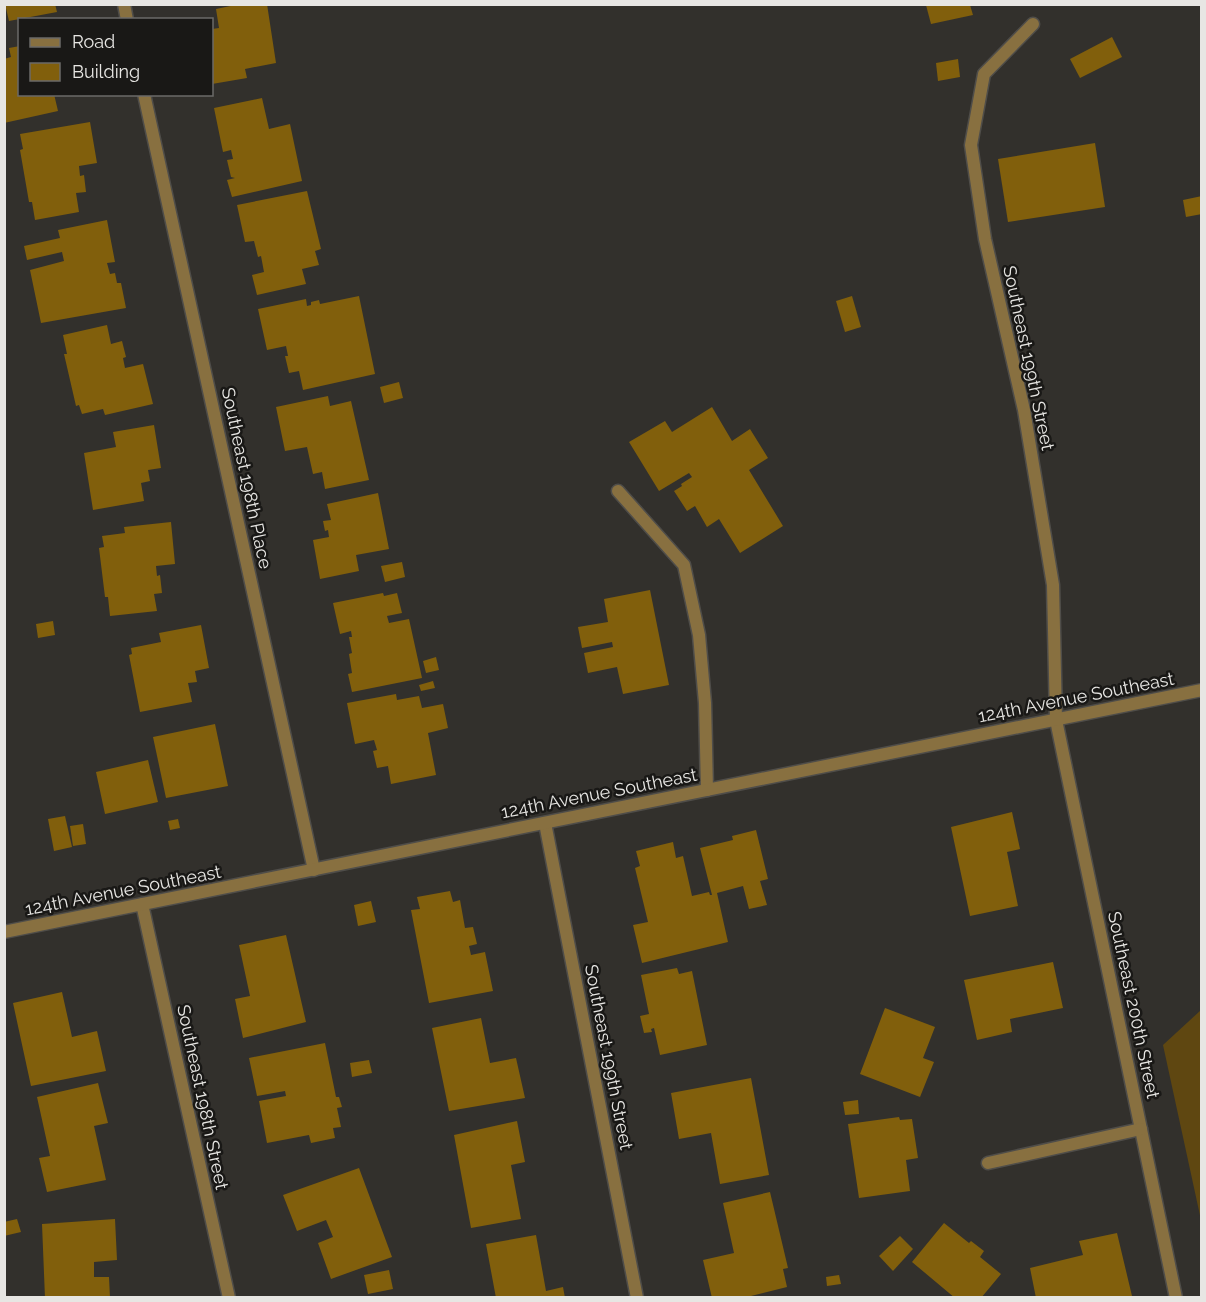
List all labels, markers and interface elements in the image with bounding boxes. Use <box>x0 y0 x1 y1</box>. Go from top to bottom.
legend <box>18 18 213 96</box>
text: Road <box>72 31 115 52</box>
text: Building <box>72 61 140 82</box>
street label: Southeast 199th Street <box>999 264 1059 452</box>
street label: Southeast 198th Place <box>218 385 277 571</box>
street label: 124th Avenue Southeast <box>976 668 1176 726</box>
street label: 124th Avenue Southeast <box>499 764 699 822</box>
street label: 124th Avenue Southeast <box>23 861 223 919</box>
street label: Southeast 200th Street <box>1104 909 1164 1101</box>
street label: Southeast 199th Street <box>581 963 637 1151</box>
street label: Southeast 198th Street <box>173 1003 233 1191</box>

